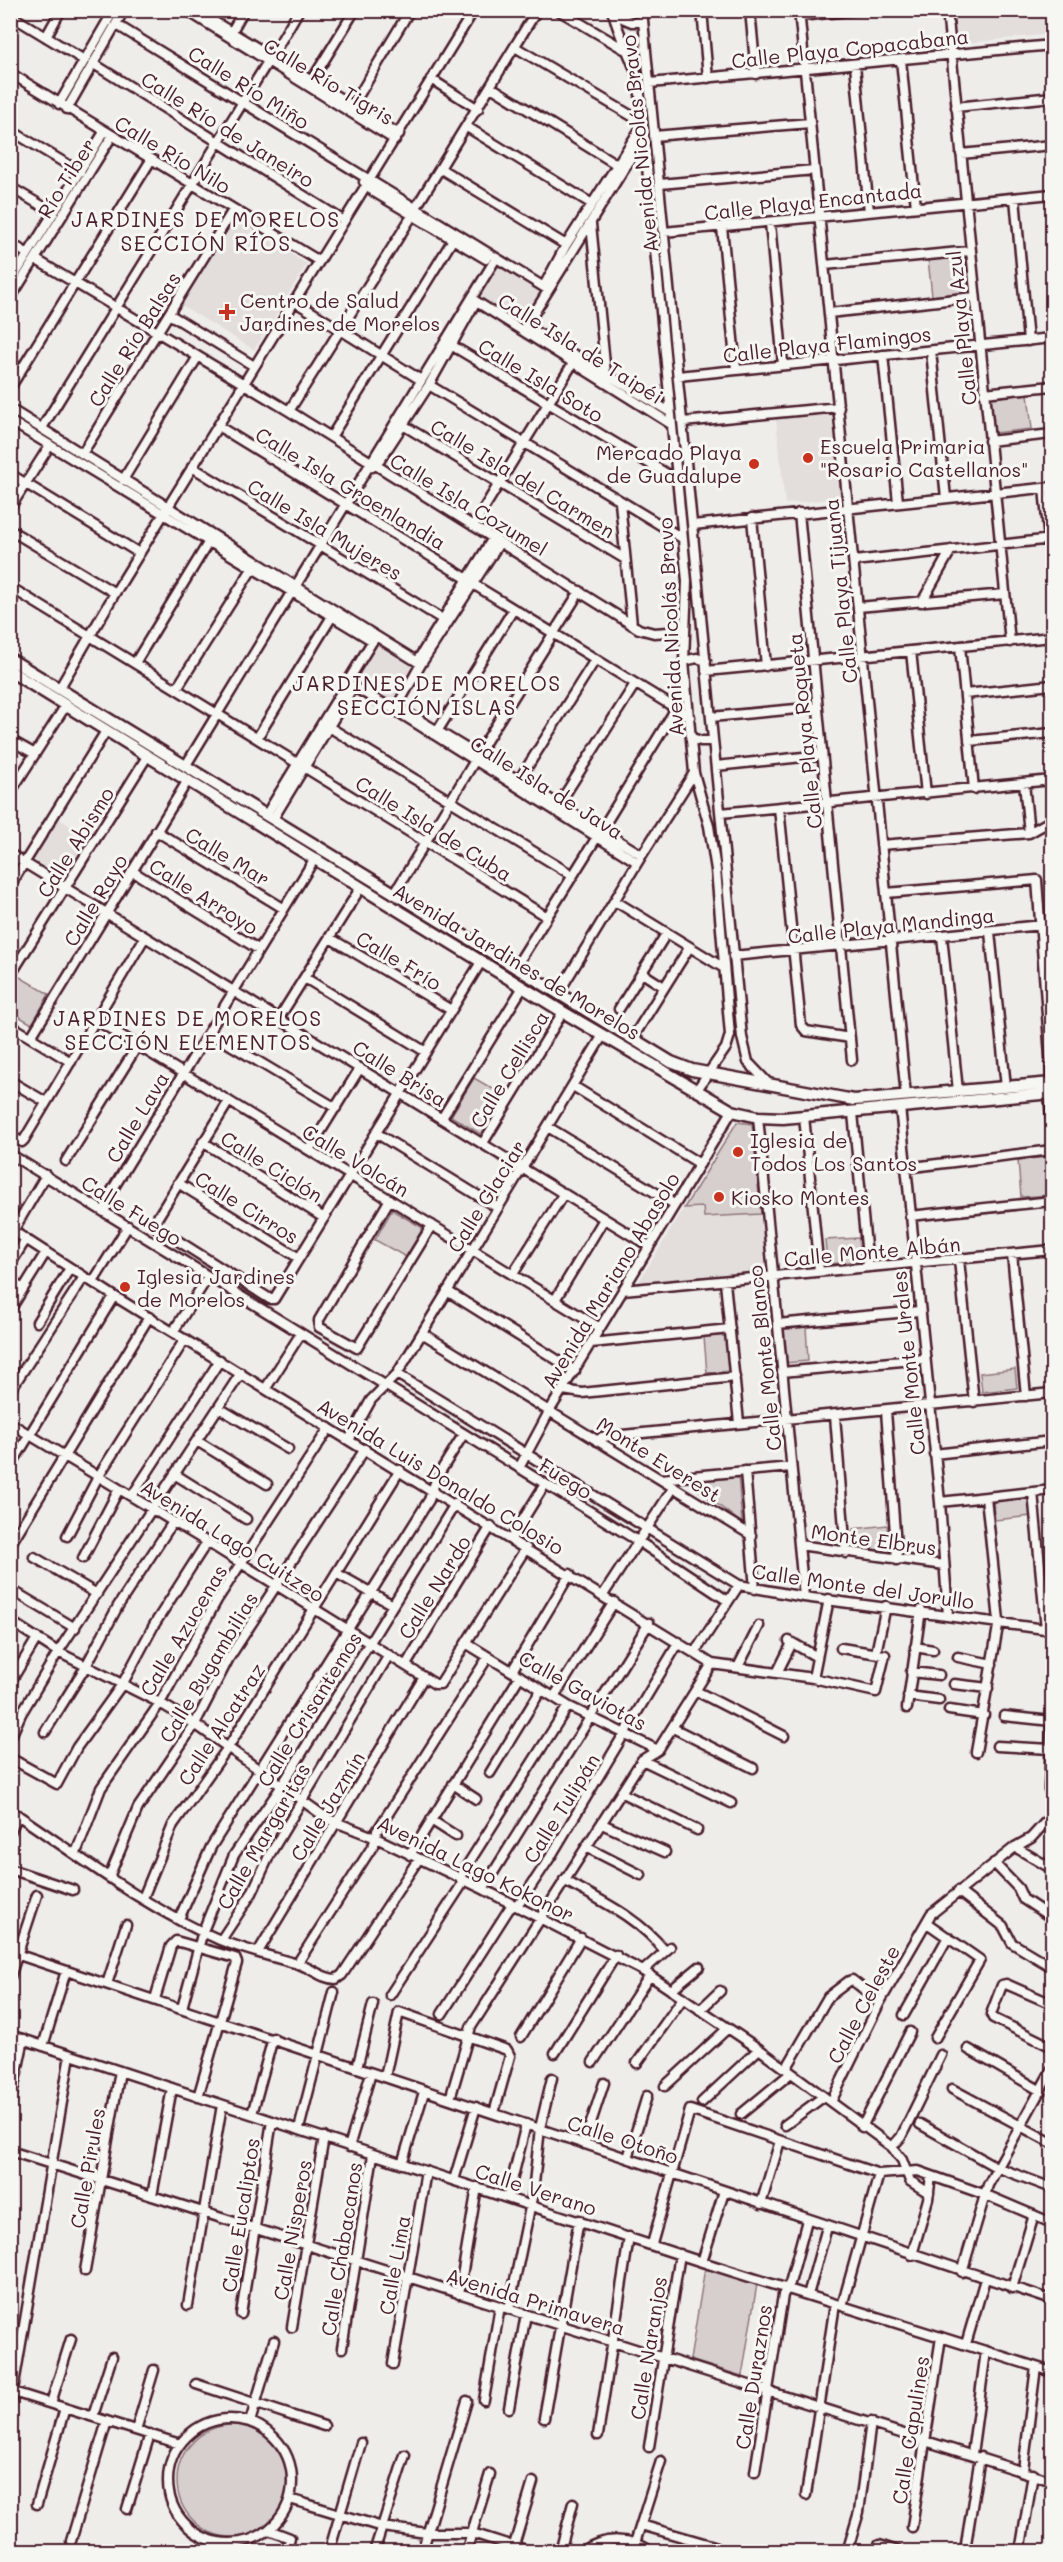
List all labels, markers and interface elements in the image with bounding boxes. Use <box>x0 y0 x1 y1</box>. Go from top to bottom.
street label: Calle Playa Copacabana <box>730 23 970 73</box>
street label: Calle Río Tigris <box>259 32 399 130</box>
street label: Avenida Nicolás Bravo <box>615 34 663 254</box>
street label: Calle Río Miño <box>184 39 314 135</box>
street label: Calle Río de Janeiro <box>137 65 320 193</box>
street label: Calle Río Nilo <box>110 109 236 199</box>
street label: Río Tiber <box>31 133 101 223</box>
street label: Calle Playa Encantada <box>703 177 923 225</box>
district label: JARDINES DE MORELOS SECCIÓN RÍOS <box>71 205 341 256</box>
street label: Calle Playa Azul <box>940 249 982 407</box>
street label: Calle Río Balsas <box>82 266 186 412</box>
place label: Centro de Salud Jardines de Morelos <box>240 287 440 336</box>
street label: Calle Isla de Taipéi <box>494 287 668 409</box>
marker: Centro de Salud Jardines de Morelos <box>218 303 236 321</box>
street label: Calle Playa Flamingos <box>721 320 933 368</box>
street label: Calle Isla Soto <box>474 332 609 428</box>
street label: Calle Isla del Carmen <box>426 413 620 543</box>
street label: Calle Isla Groenlandia <box>251 421 451 555</box>
place label: Escuela Primaria "Rosario Castellanos" <box>820 433 1028 482</box>
place label: Mercado Playa de Guadalupe <box>596 439 742 488</box>
street label: Calle Isla Cozumel <box>385 447 553 561</box>
marker: Escuela Primaria "Rosario Castellanos" <box>801 451 815 465</box>
marker: Mercado Playa de Guadalupe <box>747 457 761 471</box>
street label: Calle Isla Mujeres <box>243 473 407 585</box>
street label: Calle Playa Tijuana <box>817 497 863 685</box>
street label: Avenida Nicolás Bravo <box>651 517 689 737</box>
street label: Calle Playa Roqueta <box>781 632 827 830</box>
district label: JARDINES DE MORELOS SECCIÓN ISLAS <box>292 669 562 720</box>
street label: Calle Isla de Java <box>466 729 628 845</box>
street label: Calle Isla de Cuba <box>351 769 517 887</box>
street label: Calle Abismo <box>31 782 119 902</box>
street label: Calle Mar <box>181 821 275 891</box>
street label: Calle Rayo <box>57 849 133 951</box>
street label: Calle Arroyo <box>145 852 263 940</box>
street label: Avenida Jardines de Morelos <box>389 877 645 1045</box>
street label: Calle Playa Mandinga <box>786 901 996 949</box>
street label: Calle Frío <box>352 924 446 996</box>
district label: JARDINES DE MORELOS SECCIÓN ELEMENTOS <box>53 1004 323 1055</box>
street label: Calle Cellisca <box>464 1006 554 1132</box>
street label: Calle Brisa <box>348 1034 452 1112</box>
street label: Calle Lava <box>100 1067 174 1167</box>
street label: Calle Volcán <box>298 1118 414 1202</box>
street label: Calle Ciclón <box>216 1124 328 1208</box>
place label: Iglesia de Todos Los Santos <box>750 1127 917 1176</box>
street label: Calle Glaciar <box>441 1135 531 1257</box>
marker: Iglesia de Todos Los Santos <box>731 1145 745 1159</box>
street label: Calle Cirros <box>190 1165 304 1249</box>
street label: Avenida Mariano Abasolo <box>535 1167 685 1393</box>
street label: Calle Fuego <box>77 1169 187 1251</box>
place label: Kiosko Montes <box>731 1184 870 1210</box>
marker: Kiosko Montes <box>712 1190 726 1204</box>
street label: Calle Monte Albán <box>783 1230 961 1272</box>
place label: Iglesia Jardines de Morelos <box>137 1263 295 1312</box>
street label: Calle Monte Blanco <box>741 1264 787 1452</box>
street label: Calle Monte Urales <box>885 1270 931 1456</box>
marker: Iglesia Jardines de Morelos <box>118 1280 132 1294</box>
street label: Avenida Luis Donaldo Colosio <box>313 1392 569 1560</box>
street label: Monte Everest <box>592 1410 726 1508</box>
street label: Fuego <box>535 1452 598 1504</box>
street label: Avenida Lago Cuitzeo <box>136 1473 330 1607</box>
street label: Monte Elbrus <box>810 1517 938 1561</box>
street label: Calle Nardo <box>392 1530 476 1644</box>
street label: Calle Monte del Jorullo <box>750 1558 976 1614</box>
street label: Calle Azucenas <box>134 1559 232 1701</box>
street label: Calle Bugambilias <box>153 1587 263 1747</box>
street label: Calle Crisantemos <box>251 1627 367 1791</box>
street label: Calle Gaviotas <box>514 1644 652 1736</box>
street label: Calle Alcatraz <box>172 1658 270 1790</box>
street label: Calle Jazmín <box>284 1746 370 1866</box>
street label: Calle Tulipán <box>517 1748 605 1868</box>
street label: Calle Margaritas <box>210 1758 316 1914</box>
street label: Avenida Lago Kokonor <box>373 1809 579 1927</box>
street label: Calle Celeste <box>821 1940 905 2068</box>
street label: Calle Pirules <box>64 2106 110 2230</box>
street label: Calle Otoño <box>564 2109 682 2169</box>
street label: Calle Eucaliptos <box>215 2136 265 2294</box>
street label: Calle Verano <box>472 2157 600 2221</box>
street label: Calle Nisperos <box>267 2158 317 2302</box>
street label: Calle Chabacanos <box>314 2160 368 2338</box>
street label: Calle Lima <box>372 2213 416 2317</box>
street label: Avenida Primavera <box>443 2261 629 2341</box>
street label: Calle Naranjos <box>624 2275 672 2421</box>
street label: Calle Duraznos <box>729 2303 777 2451</box>
street label: Calle Capulines <box>885 2354 935 2506</box>

